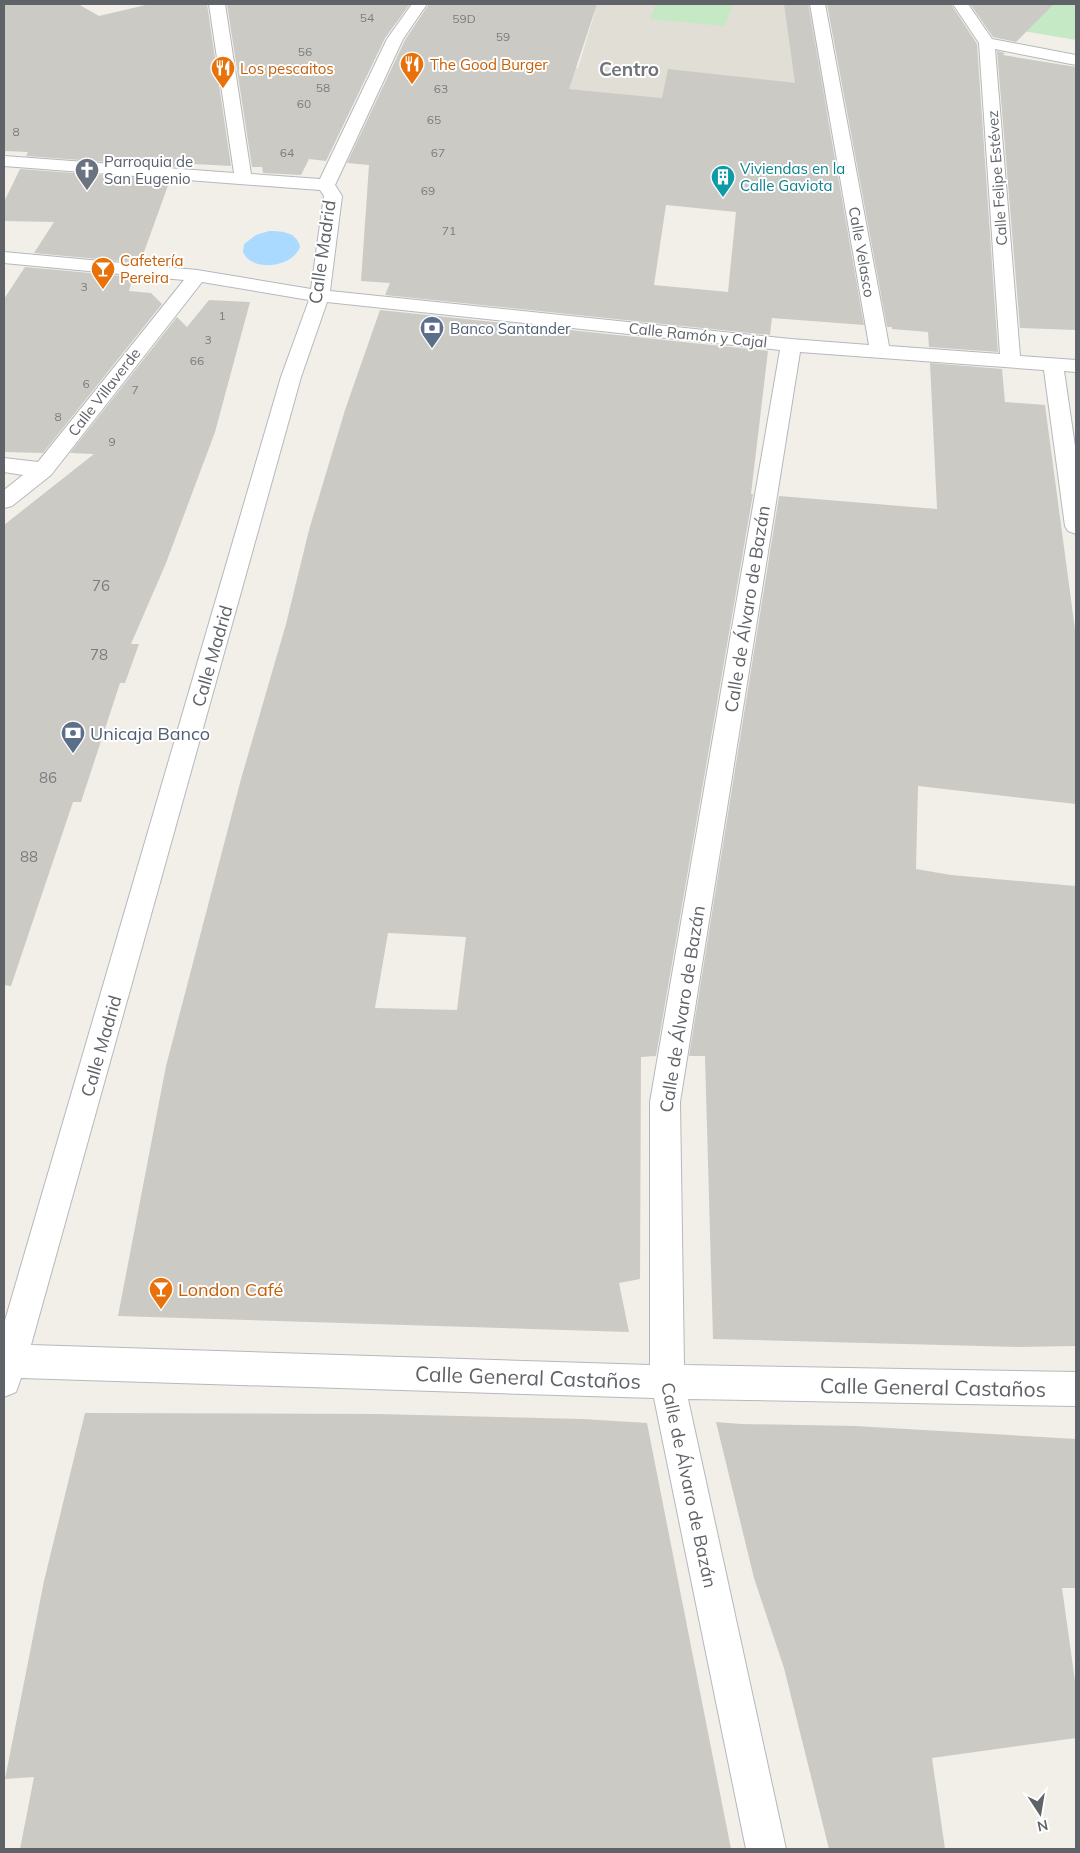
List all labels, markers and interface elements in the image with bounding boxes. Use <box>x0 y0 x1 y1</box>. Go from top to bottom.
house number: 54 <box>360 10 374 25</box>
house number: 59D <box>452 11 476 26</box>
house number: 59 <box>496 29 510 44</box>
house number: 56 <box>298 44 312 59</box>
restaurant icon: The Good Burger <box>399 51 425 85</box>
restaurant icon: Los pescaitos <box>210 55 236 89</box>
place label: The Good Burger <box>430 55 548 74</box>
district label: Centro <box>599 57 659 81</box>
place label: Los pescaitos <box>240 59 334 78</box>
house number: 58 <box>316 80 330 95</box>
house number: 63 <box>434 81 448 96</box>
house number: 60 <box>297 96 311 111</box>
street label: Calle Felipe Estévez <box>983 109 1011 246</box>
house number: 65 <box>427 112 441 127</box>
house number: 8 <box>12 124 20 139</box>
house number: 64 <box>280 145 294 160</box>
house number: 67 <box>431 145 445 160</box>
place label: Parroquia de San Eugenio <box>104 152 193 188</box>
church icon: Parroquia de San Eugenio <box>74 157 100 191</box>
place label: Viviendas en la Calle Gaviota <box>740 159 845 195</box>
building icon: Viviendas en la Calle Gaviota <box>710 164 736 198</box>
house number: 69 <box>421 183 435 198</box>
street label: Calle Madrid <box>303 199 341 305</box>
street label: Calle Velasco <box>845 205 879 299</box>
house number: 71 <box>442 223 456 238</box>
place label: Cafetería Pereira <box>120 251 183 287</box>
bar icon: Cafetería Pereira <box>90 256 116 290</box>
house number: 3 <box>80 279 88 294</box>
house number: 1 <box>218 308 226 323</box>
bank icon: Banco Santander <box>419 315 445 349</box>
street label: Calle Ramón y Cajal <box>628 318 768 352</box>
place label: Banco Santander <box>450 319 571 338</box>
house number: 3 <box>204 332 212 347</box>
street label: Calle Villaverde <box>64 344 144 440</box>
house number: 66 <box>190 353 204 368</box>
house number: 6 <box>82 376 90 391</box>
house number: 7 <box>131 382 139 397</box>
house number: 8 <box>54 409 62 424</box>
house number: 9 <box>108 434 116 449</box>
street label: Calle de Álvaro de Bazán <box>719 504 775 714</box>
house number: 76 <box>92 576 110 595</box>
street label: Calle Madrid <box>187 603 237 709</box>
house number: 78 <box>90 645 108 664</box>
bank icon: Unicaja Banco <box>60 720 86 754</box>
place label: Unicaja Banco <box>90 722 210 745</box>
house number: 86 <box>39 768 57 787</box>
house number: 88 <box>20 847 38 866</box>
street label: Calle de Álvaro de Bazán <box>654 904 710 1114</box>
street label: Calle Madrid <box>76 993 126 1099</box>
bar icon: London Café <box>148 1276 174 1310</box>
place label: London Café <box>178 1278 283 1301</box>
street label: Calle General Castaños <box>415 1360 641 1394</box>
street label: Calle General Castaños <box>820 1372 1046 1402</box>
street label: Calle de Álvaro de Bazán <box>656 1380 722 1590</box>
north arrow <box>1015 1788 1065 1838</box>
text: N <box>1036 1816 1050 1836</box>

